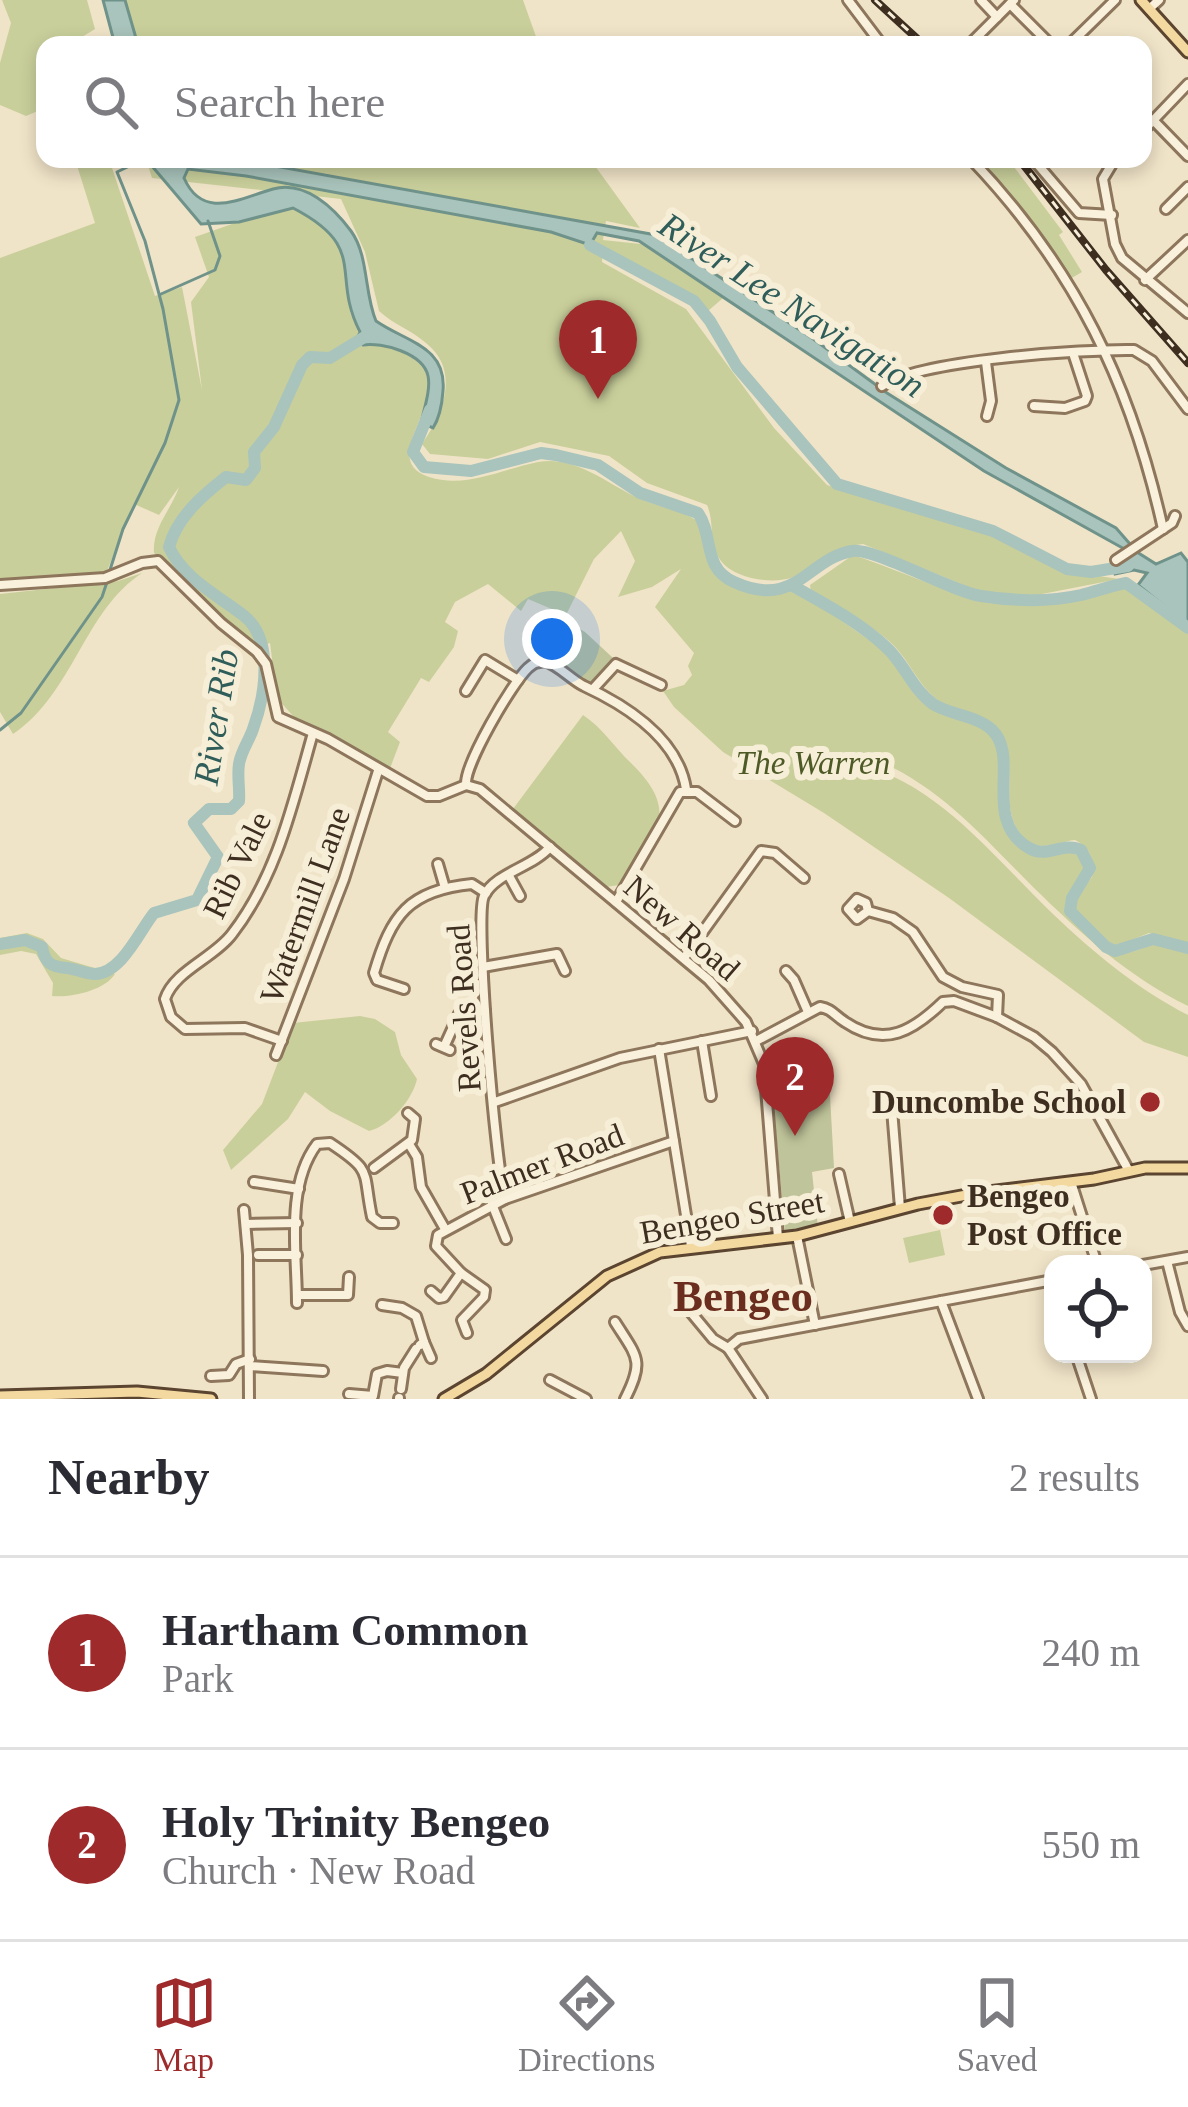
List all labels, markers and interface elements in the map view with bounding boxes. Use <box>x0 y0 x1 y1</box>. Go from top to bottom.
search box <box>36 36 1152 168</box>
icon: search <box>78 69 144 135</box>
text: Search here <box>174 77 385 127</box>
water label: River Lee Navigation <box>651 204 932 406</box>
pin: 1 <box>559 300 637 399</box>
your location <box>522 609 582 669</box>
water label: River Rib <box>185 646 246 789</box>
park label: The Warren <box>736 745 890 781</box>
street label: Watermill Lane <box>253 802 357 1008</box>
street label: Rib Vale <box>196 806 278 924</box>
street label: New Road <box>617 868 747 988</box>
street label: Revels Road <box>440 923 488 1093</box>
pin: 2 <box>756 1037 834 1136</box>
place label: Duncombe School <box>872 1084 1126 1120</box>
marker: Duncombe School <box>1137 1089 1163 1115</box>
street label: Palmer Road <box>456 1116 629 1212</box>
place label: Bengeo Post Office <box>967 1178 1122 1252</box>
street label: Bengeo Street <box>637 1183 827 1251</box>
marker: Bengeo Post Office <box>930 1202 956 1228</box>
map controls <box>1044 1255 1152 1363</box>
button: locate <box>1044 1255 1152 1363</box>
district label: Bengeo <box>673 1271 813 1321</box>
text: Nearby <box>48 1449 209 1505</box>
text: 2 results <box>1009 1456 1140 1499</box>
text: Hartham Common <box>162 1605 528 1655</box>
text: 1 <box>77 1631 97 1674</box>
text: 240 m <box>1041 1631 1140 1674</box>
text: Park <box>162 1657 234 1700</box>
text: Holy Trinity Bengeo <box>162 1797 550 1847</box>
text: 2 <box>77 1823 97 1866</box>
text: 550 m <box>1041 1823 1140 1866</box>
text: Church · New Road <box>162 1849 475 1892</box>
tab: Map <box>151 1970 217 2079</box>
tab: Directions <box>518 1970 655 2079</box>
tab: Saved <box>957 1970 1037 2079</box>

